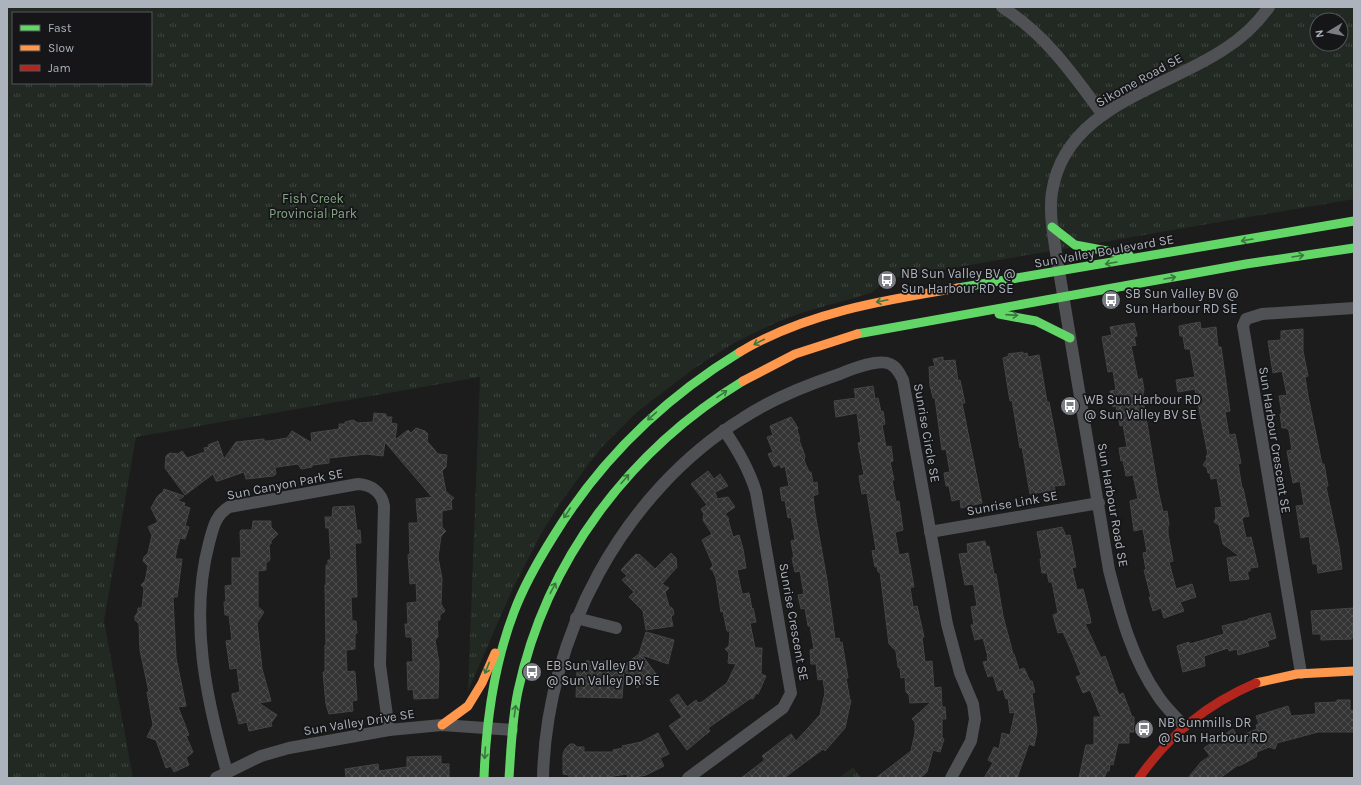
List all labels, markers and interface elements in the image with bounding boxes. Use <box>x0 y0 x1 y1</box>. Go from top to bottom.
legend <box>12 12 152 84</box>
north arrow <box>1309 12 1349 52</box>
text: Fast <box>48 21 72 35</box>
text: N <box>1313 29 1327 39</box>
text: Slow <box>48 41 74 55</box>
street label: Sikome Road SE <box>1093 50 1185 110</box>
text: Jam <box>48 61 71 75</box>
park label: Fish Creek Provincial Park <box>269 191 357 221</box>
street label: Sun Valley Boulevard SE <box>1033 231 1175 271</box>
one-way arrow <box>1240 236 1253 244</box>
one-way arrow <box>1291 252 1304 260</box>
one-way arrow <box>1105 259 1118 267</box>
place label: NB Sun Valley BV @ Sun Harbour RD SE <box>901 266 1016 296</box>
bus stop icon: NB Sun Valley BV @ Sun Harbour RD SE <box>876 269 898 291</box>
one-way arrow <box>1163 274 1176 282</box>
place label: SB Sun Valley BV @ Sun Harbour RD SE <box>1125 286 1239 316</box>
bus stop icon: SB Sun Valley BV @ Sun Harbour RD SE <box>1100 289 1122 311</box>
one-way arrow <box>876 298 889 306</box>
one-way arrow <box>1005 311 1018 318</box>
one-way arrow <box>753 339 765 346</box>
street label: Sun Harbour Crescent SE <box>1256 366 1294 514</box>
street label: Sunrise Circle SE <box>911 382 943 484</box>
one-way arrow <box>716 390 727 398</box>
place label: WB Sun Harbour RD @ Sun Valley BV SE <box>1084 392 1201 422</box>
bus stop icon: WB Sun Harbour RD @ Sun Valley BV SE <box>1059 395 1081 417</box>
one-way arrow <box>647 411 658 420</box>
street label: Sun Harbour Road SE <box>1095 442 1131 568</box>
street label: Sun Canyon Park SE <box>225 465 345 503</box>
one-way arrow <box>620 474 629 485</box>
street label: Sunrise Link SE <box>965 488 1059 518</box>
one-way arrow <box>563 508 571 519</box>
street label: Sunrise Crescent SE <box>776 562 812 682</box>
one-way arrow <box>550 582 557 594</box>
place label: EB Sun Valley BV @ Sun Valley DR SE <box>546 658 660 688</box>
bus stop icon: EB Sun Valley BV @ Sun Valley DR SE <box>521 661 543 683</box>
one-way arrow <box>483 662 491 674</box>
one-way arrow <box>511 705 519 718</box>
street label: Sun Valley Drive SE <box>302 706 416 738</box>
place label: NB Sunmills DR @ Sun Harbour RD <box>1158 715 1268 745</box>
bus stop icon: NB Sunmills DR @ Sun Harbour RD <box>1133 718 1155 740</box>
one-way arrow <box>482 746 489 759</box>

